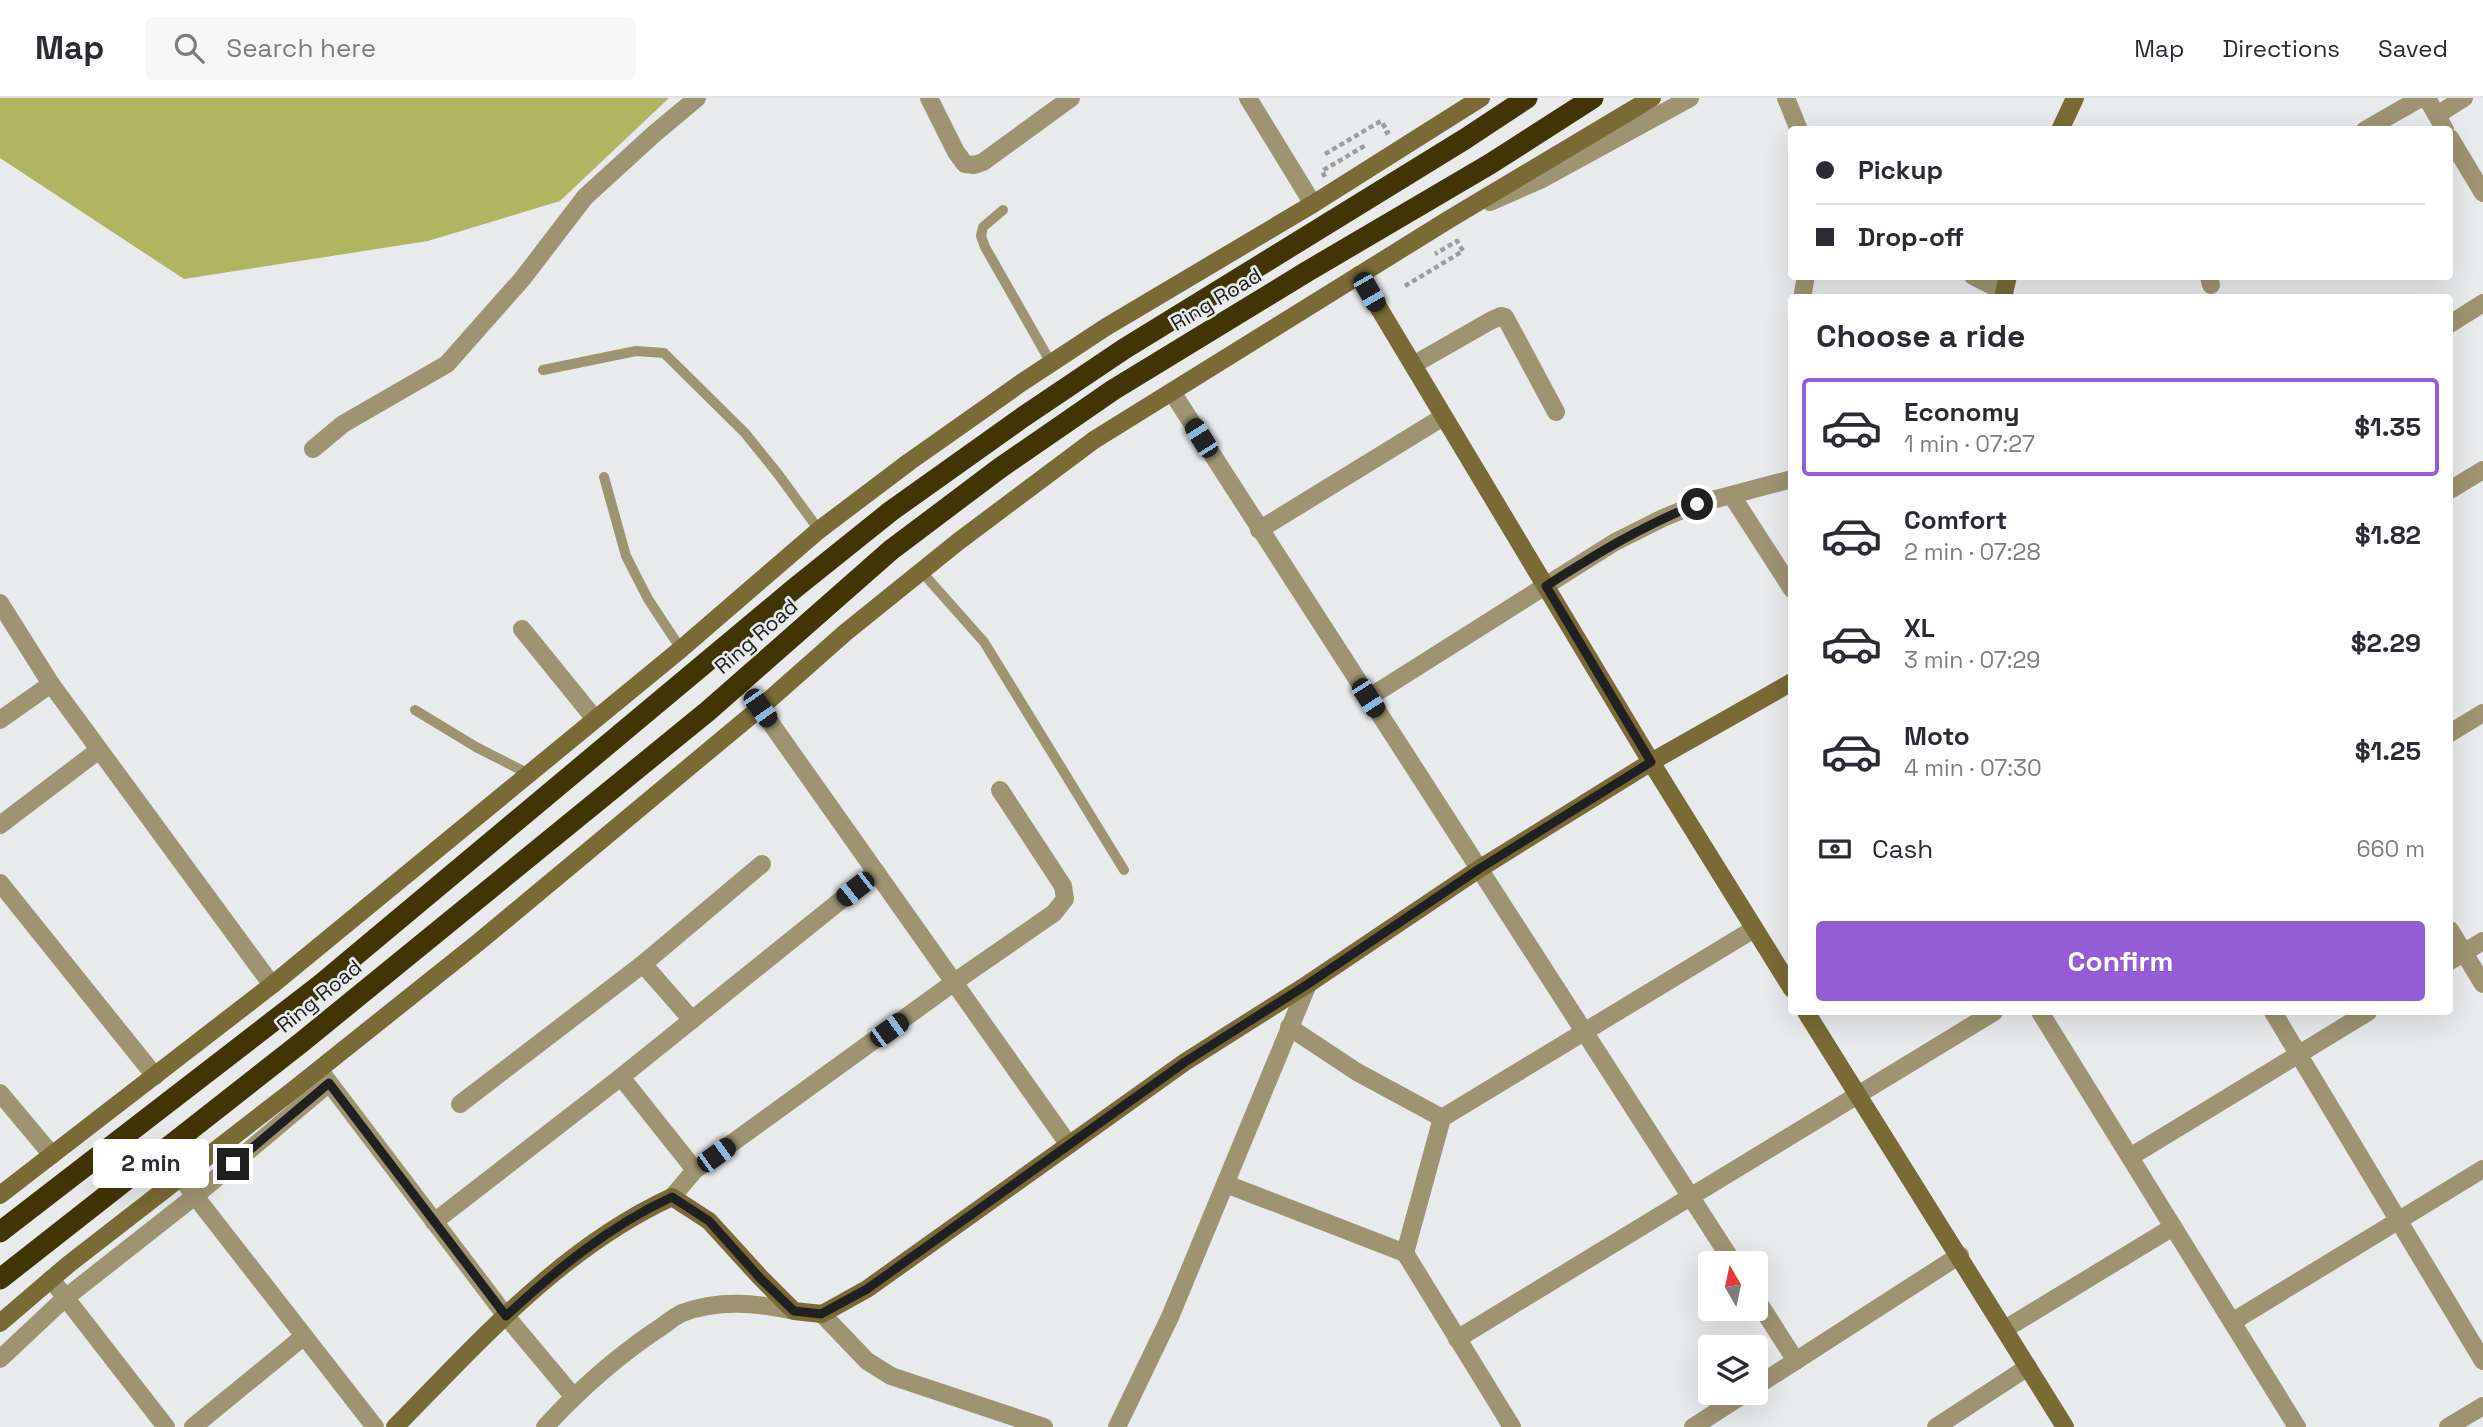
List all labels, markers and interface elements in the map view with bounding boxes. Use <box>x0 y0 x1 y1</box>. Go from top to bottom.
search box <box>146 17 636 80</box>
text: Map <box>35 27 104 69</box>
icon: search <box>170 29 208 67</box>
text: Search here <box>226 31 376 65</box>
text: Map <box>2134 33 2184 64</box>
text: Directions <box>2222 33 2340 64</box>
text: Saved <box>2378 33 2448 64</box>
text: Pickup <box>1858 153 1943 187</box>
text: Drop-off <box>1858 220 1964 254</box>
street label: Ring Road <box>1165 261 1267 337</box>
car <box>1350 269 1389 315</box>
text: Choose a ride <box>1816 316 2026 356</box>
text: Economy <box>1904 395 2020 429</box>
icon: car <box>1820 396 1883 459</box>
text: $1.35 <box>2354 410 2421 444</box>
car <box>1181 415 1222 461</box>
text: 1 min · 07:27 <box>1904 429 2035 459</box>
route start <box>1681 488 1713 520</box>
text: Comfort <box>1904 503 2007 537</box>
icon: car <box>1820 504 1883 567</box>
text: $1.82 <box>2355 518 2421 552</box>
text: 2 min · 07:28 <box>1904 537 2041 567</box>
street label: Ring Road <box>709 592 803 680</box>
text: XL <box>1904 611 1935 645</box>
icon: car <box>1820 612 1883 675</box>
text: $2.29 <box>2351 626 2421 660</box>
text: 3 min · 07:29 <box>1904 645 2040 675</box>
car <box>1348 675 1389 721</box>
car <box>740 685 781 731</box>
text: Moto <box>1904 719 1970 753</box>
icon: car <box>1820 720 1883 783</box>
text: $1.25 <box>2355 734 2421 768</box>
text: 4 min · 07:30 <box>1904 753 2042 783</box>
icon: cash <box>1816 830 1854 868</box>
text: Cash <box>1872 832 1933 866</box>
text: 660 m <box>2356 834 2425 864</box>
car <box>832 868 879 910</box>
button: Confirm <box>1816 921 2425 1001</box>
street label: Ring Road <box>271 954 367 1038</box>
car <box>866 1009 913 1051</box>
car <box>693 1134 740 1176</box>
callout: 2 min <box>93 1140 208 1188</box>
text: 2 min <box>121 1148 181 1178</box>
route end <box>217 1148 249 1180</box>
north arrow <box>1698 1251 1768 1321</box>
map controls <box>1698 1251 1768 1405</box>
button: layers <box>1698 1335 1768 1405</box>

